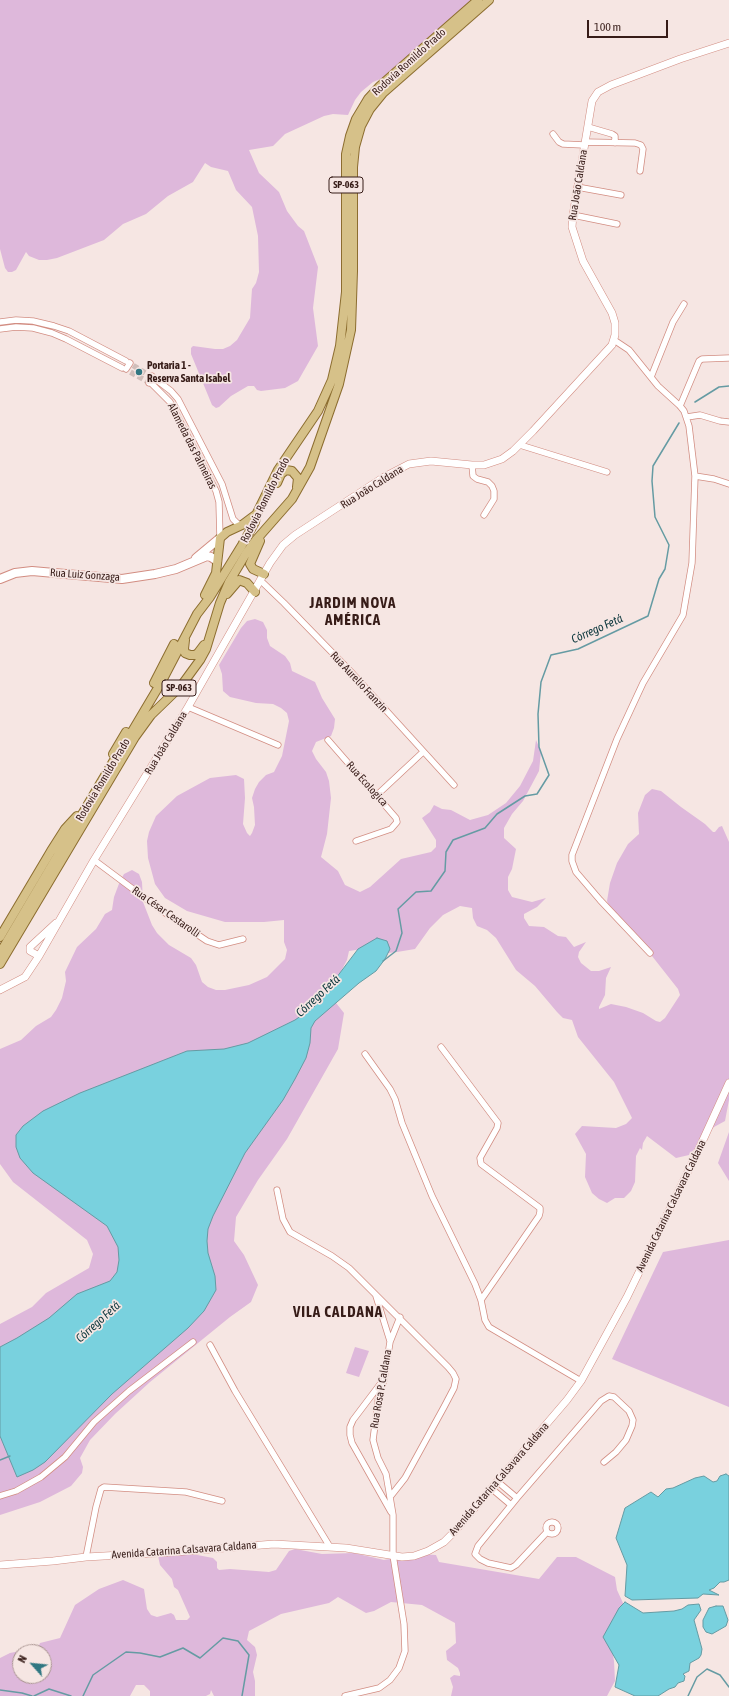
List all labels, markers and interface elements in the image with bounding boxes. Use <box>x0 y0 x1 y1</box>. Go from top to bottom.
scale bar <box>589 12 670 38</box>
text: 100 m <box>594 20 621 34</box>
street label: Rodovia Romildo Prado <box>370 26 448 98</box>
street label: Rua João Caldana <box>566 149 590 221</box>
road number: SP-063 <box>329 177 363 193</box>
place label: Portaria 1 - Reserva Santa Isabel <box>147 359 230 385</box>
marker: Portaria 1 - Reserva Santa Isabel <box>134 367 144 377</box>
street label: Alameda das Palmeiras <box>165 401 219 491</box>
street label: Rodovia Romildo Prado <box>238 455 292 545</box>
street label: Rua João Caldana <box>338 462 406 512</box>
street label: Rua Luiz Gonzaga <box>50 566 120 584</box>
district label: JARDIM NOVA AMÉRICA <box>310 594 396 629</box>
water label: Córrego Fetá <box>569 611 625 647</box>
street label: Rua Aurelio Franzin <box>328 649 390 715</box>
road number: SP-063 <box>162 680 196 696</box>
street label: Rua João Caldana <box>142 709 190 777</box>
street label: Rodovia Romildo Prado <box>73 736 133 824</box>
street label: Rua Ecologica <box>343 759 391 809</box>
street label: Rua César Cestarolli <box>129 884 203 940</box>
water label: Córrego Fetá <box>293 972 343 1020</box>
street label: Avenida Catarina Calsavara Caldana <box>633 1138 709 1274</box>
water label: Córrego Fetá <box>73 1298 123 1346</box>
district label: VILA CALDANA <box>293 1303 383 1321</box>
street label: Rua Rosa P. Caldana <box>368 1349 394 1429</box>
street label: Avenida Catarina Calsavara Caldana <box>446 1420 552 1538</box>
street label: Avenida Catarina Calsavara Caldana <box>111 1538 257 1562</box>
north arrow <box>12 1644 52 1684</box>
text: N <box>15 1653 29 1665</box>

